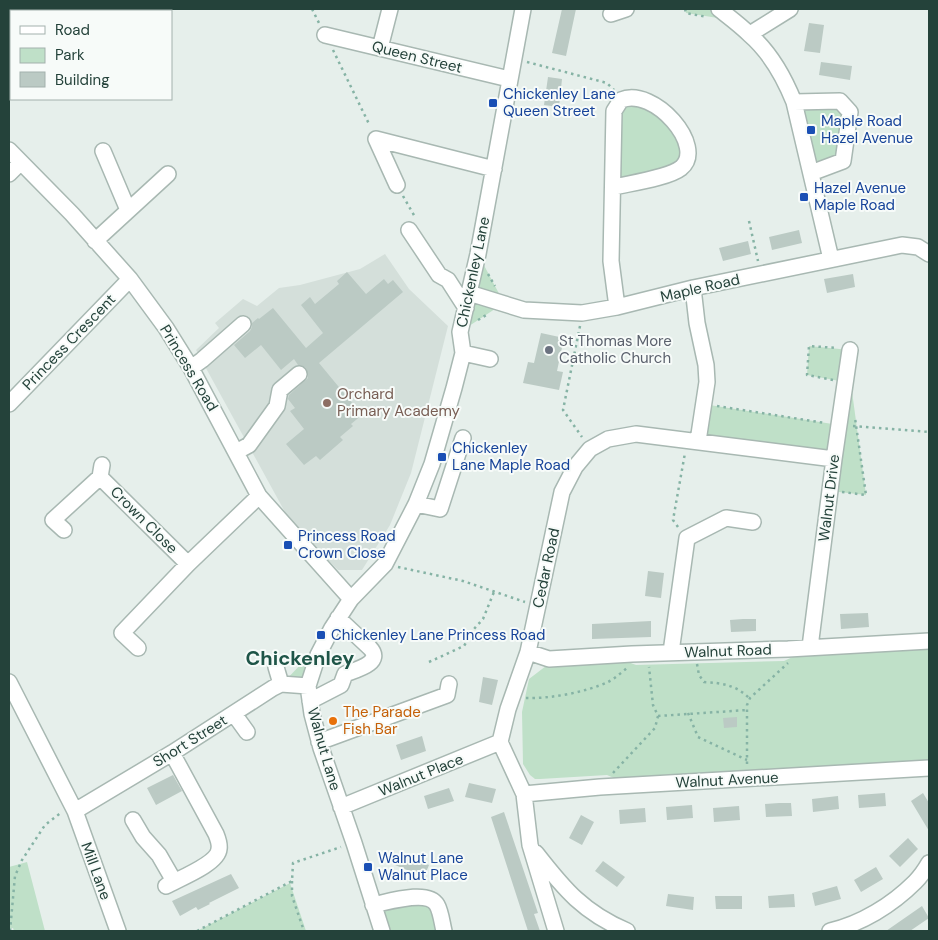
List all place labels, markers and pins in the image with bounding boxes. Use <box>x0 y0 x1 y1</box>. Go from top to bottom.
place label: Chickenley Lane Queen Street <box>503 84 616 121</box>
marker: Chickenley Lane Queen Street <box>487 97 499 109</box>
place label: Maple Road Hazel Avenue <box>821 111 913 148</box>
marker: Maple Road Hazel Avenue <box>805 124 817 136</box>
place label: Hazel Avenue Maple Road <box>814 178 906 215</box>
marker: Hazel Avenue Maple Road <box>798 191 810 203</box>
place label: St Thomas More Catholic Church <box>559 331 672 368</box>
marker: St Thomas More Catholic Church <box>543 344 555 356</box>
place label: Orchard Primary Academy <box>337 384 461 421</box>
marker: Orchard Primary Academy <box>321 397 333 409</box>
place label: Chickenley Lane Maple Road <box>452 438 570 475</box>
marker: Chickenley Lane Maple Road <box>436 451 448 463</box>
place label: Princess Road Crown Close <box>298 526 396 563</box>
marker: Princess Road Crown Close <box>282 539 294 551</box>
place label: Chickenley Lane Princess Road <box>331 625 545 645</box>
marker: Chickenley Lane Princess Road <box>315 629 327 641</box>
place label: The Parade Fish Bar <box>343 702 421 739</box>
marker: The Parade Fish Bar <box>327 715 339 727</box>
place label: Walnut Lane Walnut Place <box>378 848 468 885</box>
marker: Walnut Lane Walnut Place <box>362 861 374 873</box>

